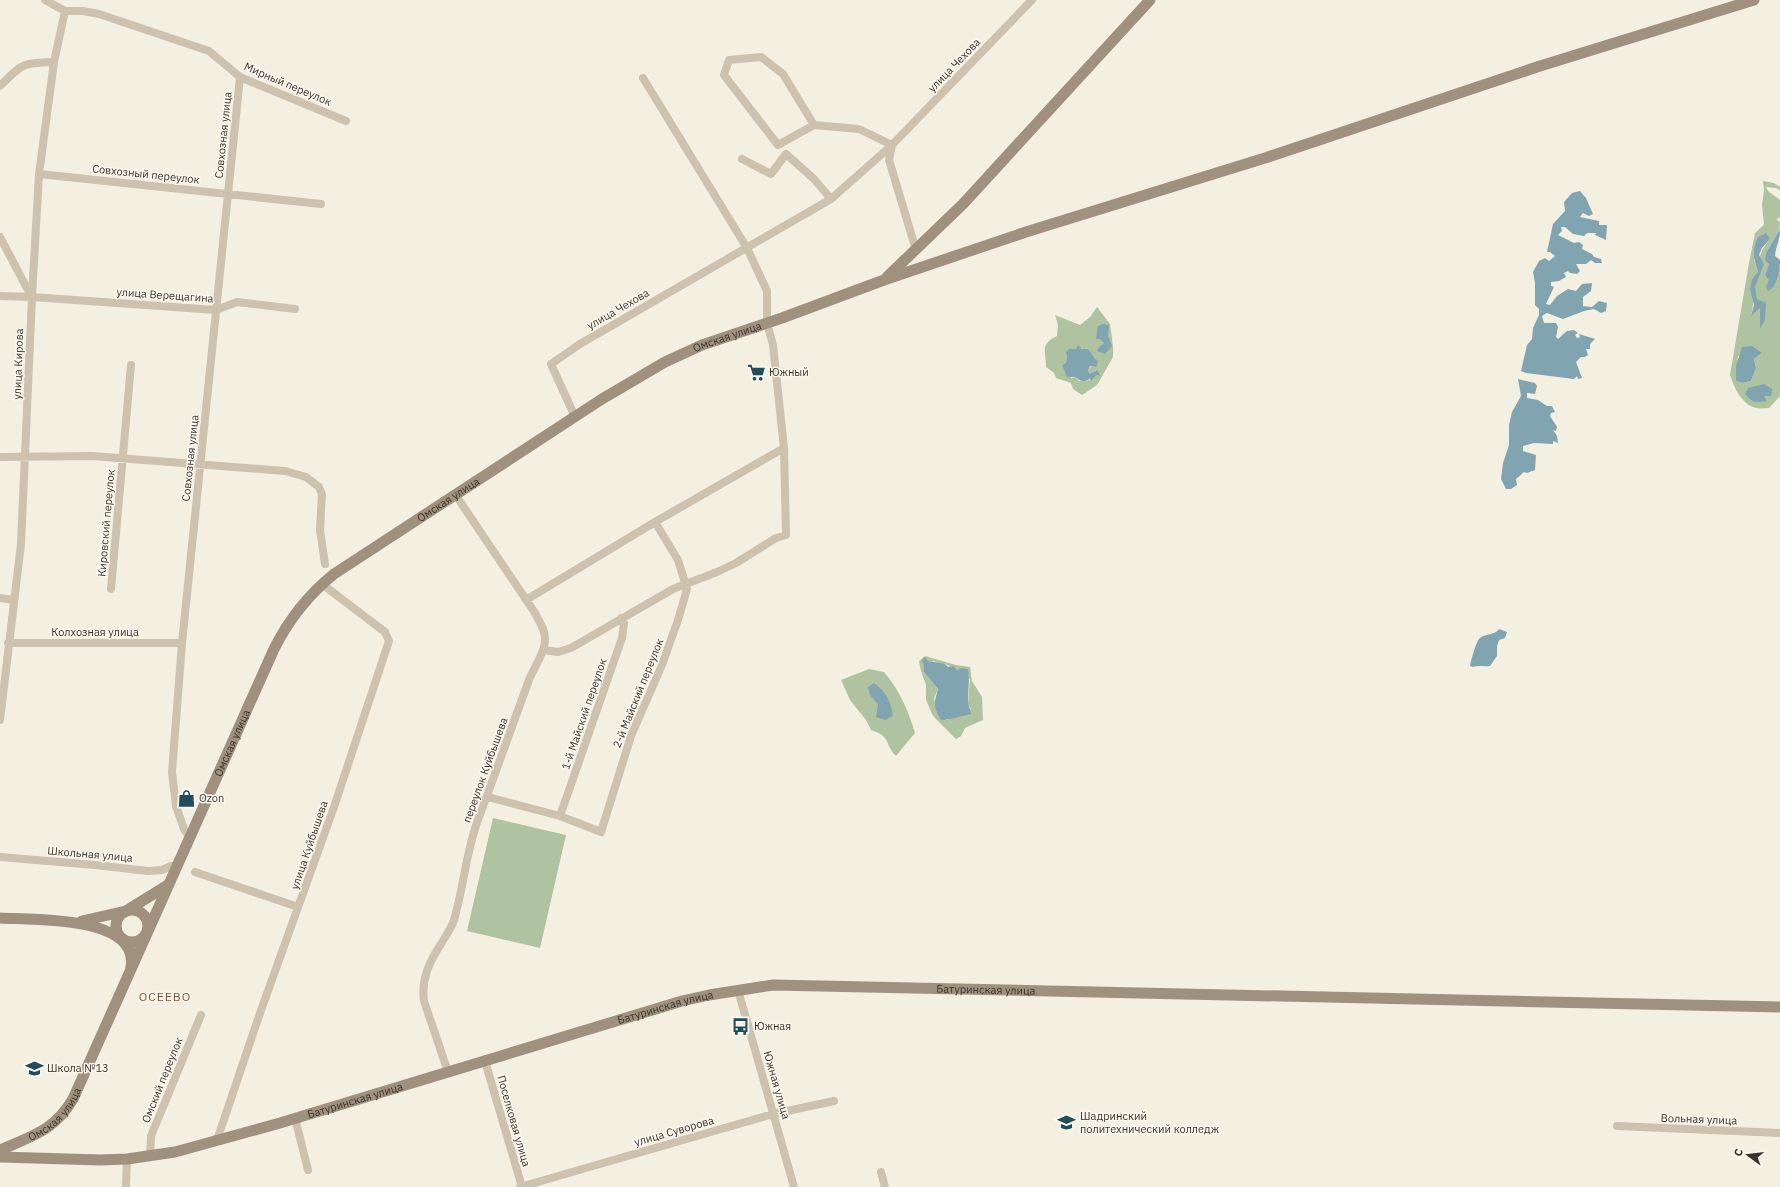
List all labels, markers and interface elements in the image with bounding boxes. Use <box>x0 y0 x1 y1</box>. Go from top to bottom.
street label: улица Чехова <box>925 35 983 95</box>
street label: Мирный переулок <box>242 59 334 109</box>
street label: Совхозная улица <box>211 91 235 179</box>
street label: Совхозный переулок <box>92 161 200 187</box>
street label: улица Верещагина <box>116 285 214 305</box>
street label: улица Чехова <box>584 285 652 332</box>
street label: Омская улица <box>690 318 763 355</box>
street label: улица Кирова <box>10 328 26 400</box>
supermarket icon: Южный <box>746 362 766 382</box>
place label: Южный <box>769 365 809 379</box>
street label: Совхозная улица <box>178 414 202 502</box>
street label: Кировский переулок <box>94 469 118 577</box>
street label: Омская улица <box>414 474 482 525</box>
street label: Колхозная улица <box>51 625 139 639</box>
street label: 2-й Майский переулок <box>610 636 666 750</box>
street label: 1-й Майский переулок <box>558 656 610 772</box>
street label: Омская улица <box>211 707 253 779</box>
street label: переулок Куйбышева <box>459 715 511 825</box>
shop icon: Ozon <box>176 788 196 808</box>
place label: Ozon <box>199 791 224 805</box>
street label: улица Куйбышева <box>287 799 331 891</box>
street label: Школьная улица <box>47 843 133 865</box>
street label: Батуринская улица <box>936 982 1036 998</box>
street label: Батуринская улица <box>616 987 714 1027</box>
district label: ОСЕЕВО <box>139 989 191 1004</box>
bus stop icon: Южная <box>731 1016 751 1036</box>
place label: Южная <box>754 1019 791 1033</box>
street label: Омский переулок <box>138 1035 186 1125</box>
street label: Южная улица <box>761 1049 793 1121</box>
school or university icon: Школа №13 <box>24 1058 44 1078</box>
place label: Школа №13 <box>47 1061 109 1075</box>
street label: Поселковая улица <box>494 1074 534 1168</box>
street label: Батуринская улица <box>306 1079 405 1121</box>
street label: Омская улица <box>26 1085 84 1144</box>
place label: Шадринский политехнический колледж <box>1080 1109 1220 1136</box>
street label: Вольная улица <box>1661 1111 1738 1127</box>
school or university icon: Шадринский политехнический колледж <box>1057 1112 1077 1132</box>
street label: улица Суворова <box>633 1113 716 1149</box>
north arrow <box>1728 1135 1768 1175</box>
text: С <box>1731 1147 1746 1158</box>

